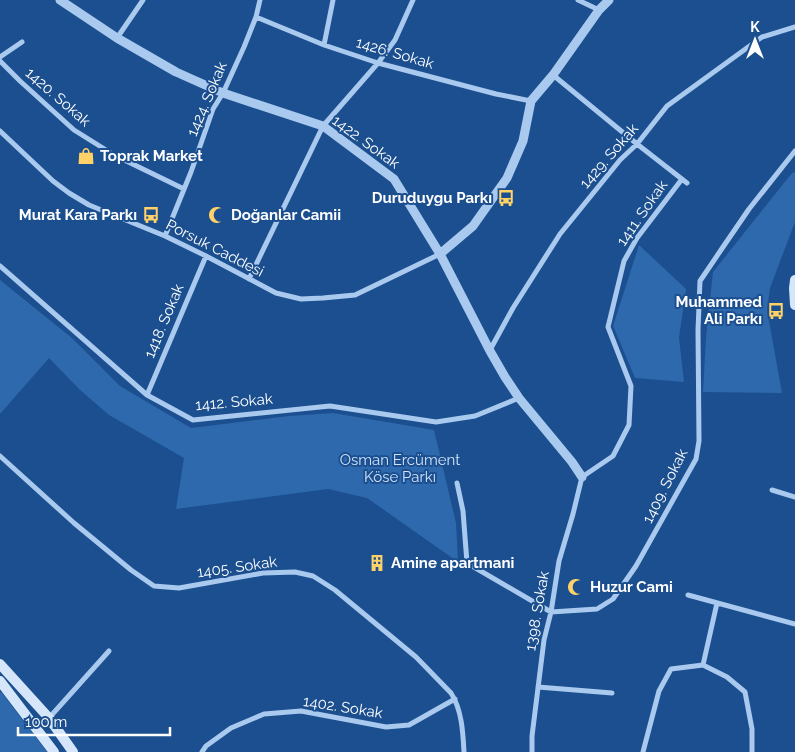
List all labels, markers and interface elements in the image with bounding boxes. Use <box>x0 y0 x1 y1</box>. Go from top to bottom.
north arrow <box>730 15 780 65</box>
text: K <box>750 19 760 35</box>
street label: 1426. Sokak <box>354 33 436 73</box>
street label: 1424. Sokak <box>183 59 231 139</box>
street label: 1420. Sokak <box>22 64 94 130</box>
street label: 1422. Sokak <box>329 112 403 173</box>
street label: 1429. Sokak <box>576 120 642 192</box>
shop icon: Toprak Market <box>76 146 96 166</box>
place label: Toprak Market <box>100 147 203 165</box>
street label: 1411. Sokak <box>613 177 671 249</box>
bus stop icon: Duruduygu Parkı <box>496 188 516 208</box>
place label: Duruduygu Parkı <box>372 189 492 207</box>
bus stop icon: Murat Kara Parkı <box>141 205 161 225</box>
mosque icon: Doğanlar Camii <box>207 205 227 225</box>
place label: Murat Kara Parkı <box>19 206 137 224</box>
place label: Doğanlar Camii <box>231 206 341 224</box>
street label: Porsuk Caddesi <box>163 216 267 280</box>
street label: 1418. Sokak <box>140 281 188 361</box>
place label: Muhammed Ali Parkı <box>675 293 762 328</box>
bus stop icon: Muhammed Ali Parkı <box>766 301 786 321</box>
street label: 1412. Sokak <box>195 390 273 414</box>
street label: 1409. Sokak <box>639 446 691 526</box>
park label: Osman Ercüment Köse Parkı <box>340 451 460 486</box>
street label: 1405. Sokak <box>196 552 278 582</box>
building icon: Amine apartmani <box>367 553 387 573</box>
place label: Amine apartmani <box>391 554 514 572</box>
street label: 1398. Sokak <box>521 570 553 652</box>
mosque icon: Huzur Cami <box>566 577 586 597</box>
place label: Huzur Cami <box>590 578 673 596</box>
street label: 1402. Sokak <box>302 692 384 722</box>
scale bar <box>18 704 170 736</box>
text: 100 m <box>25 713 67 731</box>

